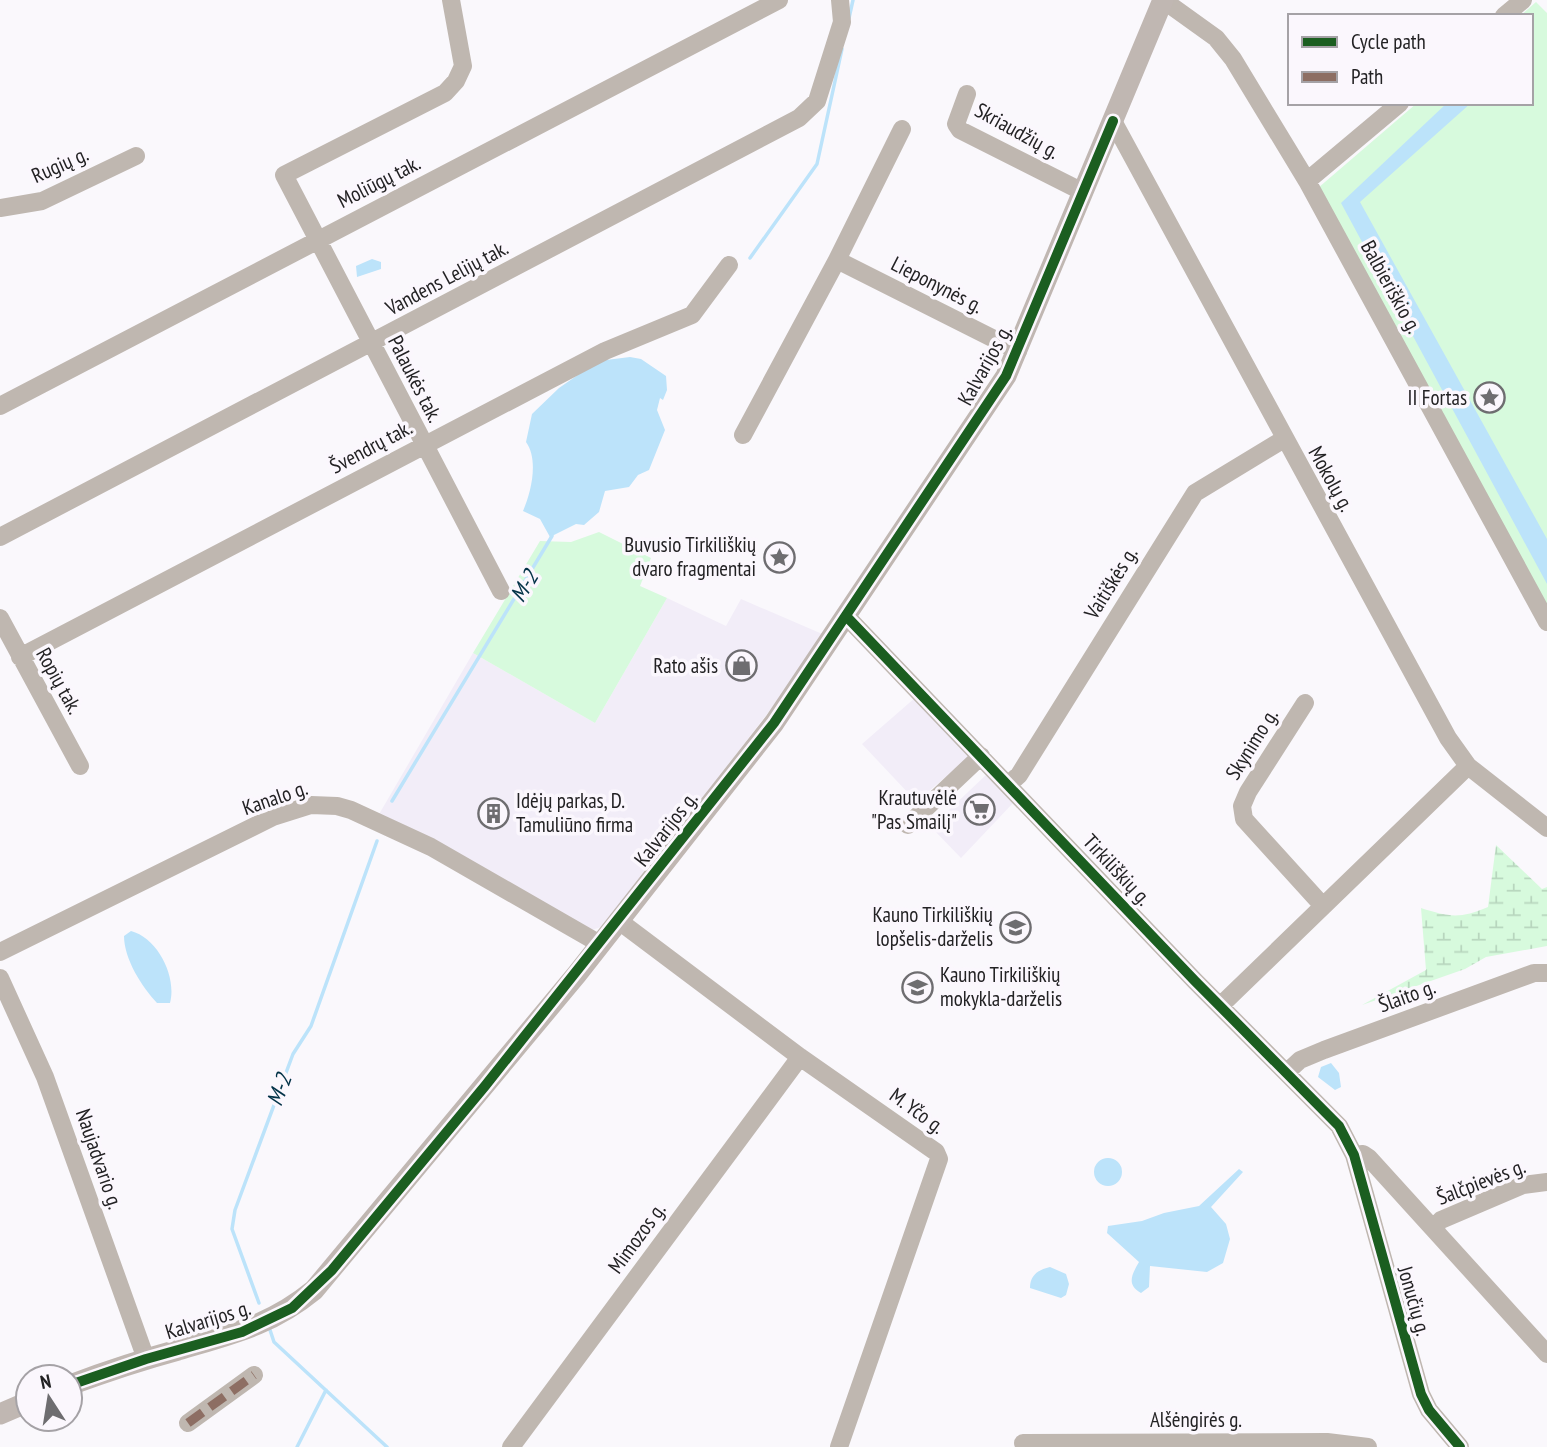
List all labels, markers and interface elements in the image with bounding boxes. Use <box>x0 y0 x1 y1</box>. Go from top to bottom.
legend <box>1288 14 1533 105</box>
text: Cycle path <box>1351 28 1426 55</box>
text: Path <box>1351 63 1383 90</box>
street label: Skriaudžių g. <box>970 96 1064 165</box>
street label: Rugių g. <box>27 140 92 189</box>
street label: Moliūgų tak. <box>333 149 425 214</box>
street label: Vandens Lelijų tak. <box>380 234 513 322</box>
street label: Balbieriškio g. <box>1355 236 1428 338</box>
street label: Lieponynės g. <box>887 250 988 319</box>
street label: Kalvarijos g. <box>951 320 1018 410</box>
street label: Palaukės tak. <box>382 331 449 427</box>
place icon: II Fortas <box>1473 381 1507 415</box>
place label: II Fortas <box>1407 384 1467 411</box>
street label: Švendrų tak. <box>325 414 417 479</box>
street label: Mokolų g. <box>1302 441 1360 516</box>
place label: Buvusio Tirkiliškių dvaro fragmentai <box>624 531 756 582</box>
place icon: Buvusio Tirkiliškių dvaro fragmentai <box>762 540 796 574</box>
street label: Vaitiškės g. <box>1077 542 1143 625</box>
water label: M-2 <box>503 562 546 607</box>
street label: Ropių tak. <box>30 643 89 719</box>
shop icon: Rato ašis <box>724 649 758 683</box>
place label: Rato ašis <box>653 652 718 679</box>
street label: Skynimo g. <box>1219 703 1284 784</box>
street label: Kanalo g. <box>239 774 311 821</box>
place label: Krautuvėlė "Pas Smailį" <box>871 784 957 835</box>
street label: Kalvarijos g. <box>628 786 703 872</box>
place label: Idėjų parkas, D. Tamuliūno firma <box>516 787 633 838</box>
supermarket icon: Krautuvėlė "Pas Smailį" <box>963 793 997 827</box>
building icon: Idėjų parkas, D. Tamuliūno firma <box>476 796 510 830</box>
street label: Tirkiliškių g. <box>1077 828 1157 911</box>
place label: Kauno Tirkiliškių lopšelis-darželis <box>873 901 993 952</box>
school or university icon: Kauno Tirkiliškių lopšelis-darželis <box>999 910 1033 944</box>
place label: Kauno Tirkiliškių mokykla-darželis <box>940 961 1062 1012</box>
school or university icon: Kauno Tirkiliškių mokykla-darželis <box>900 970 934 1004</box>
street label: Šlaito g. <box>1375 973 1439 1018</box>
water label: M-2 <box>259 1067 298 1110</box>
street label: M. Yčo g. <box>884 1082 950 1140</box>
street label: Naujadvario g. <box>70 1105 129 1212</box>
street label: Šalčpievės g. <box>1433 1152 1529 1211</box>
street label: Mimozos g. <box>602 1197 671 1278</box>
street label: Jonučių g. <box>1391 1262 1437 1339</box>
street label: Kalvarijos g. <box>162 1294 254 1345</box>
north arrow <box>14 1363 84 1433</box>
text: N <box>38 1369 53 1394</box>
street label: Alšėngirės g. <box>1150 1406 1242 1433</box>

